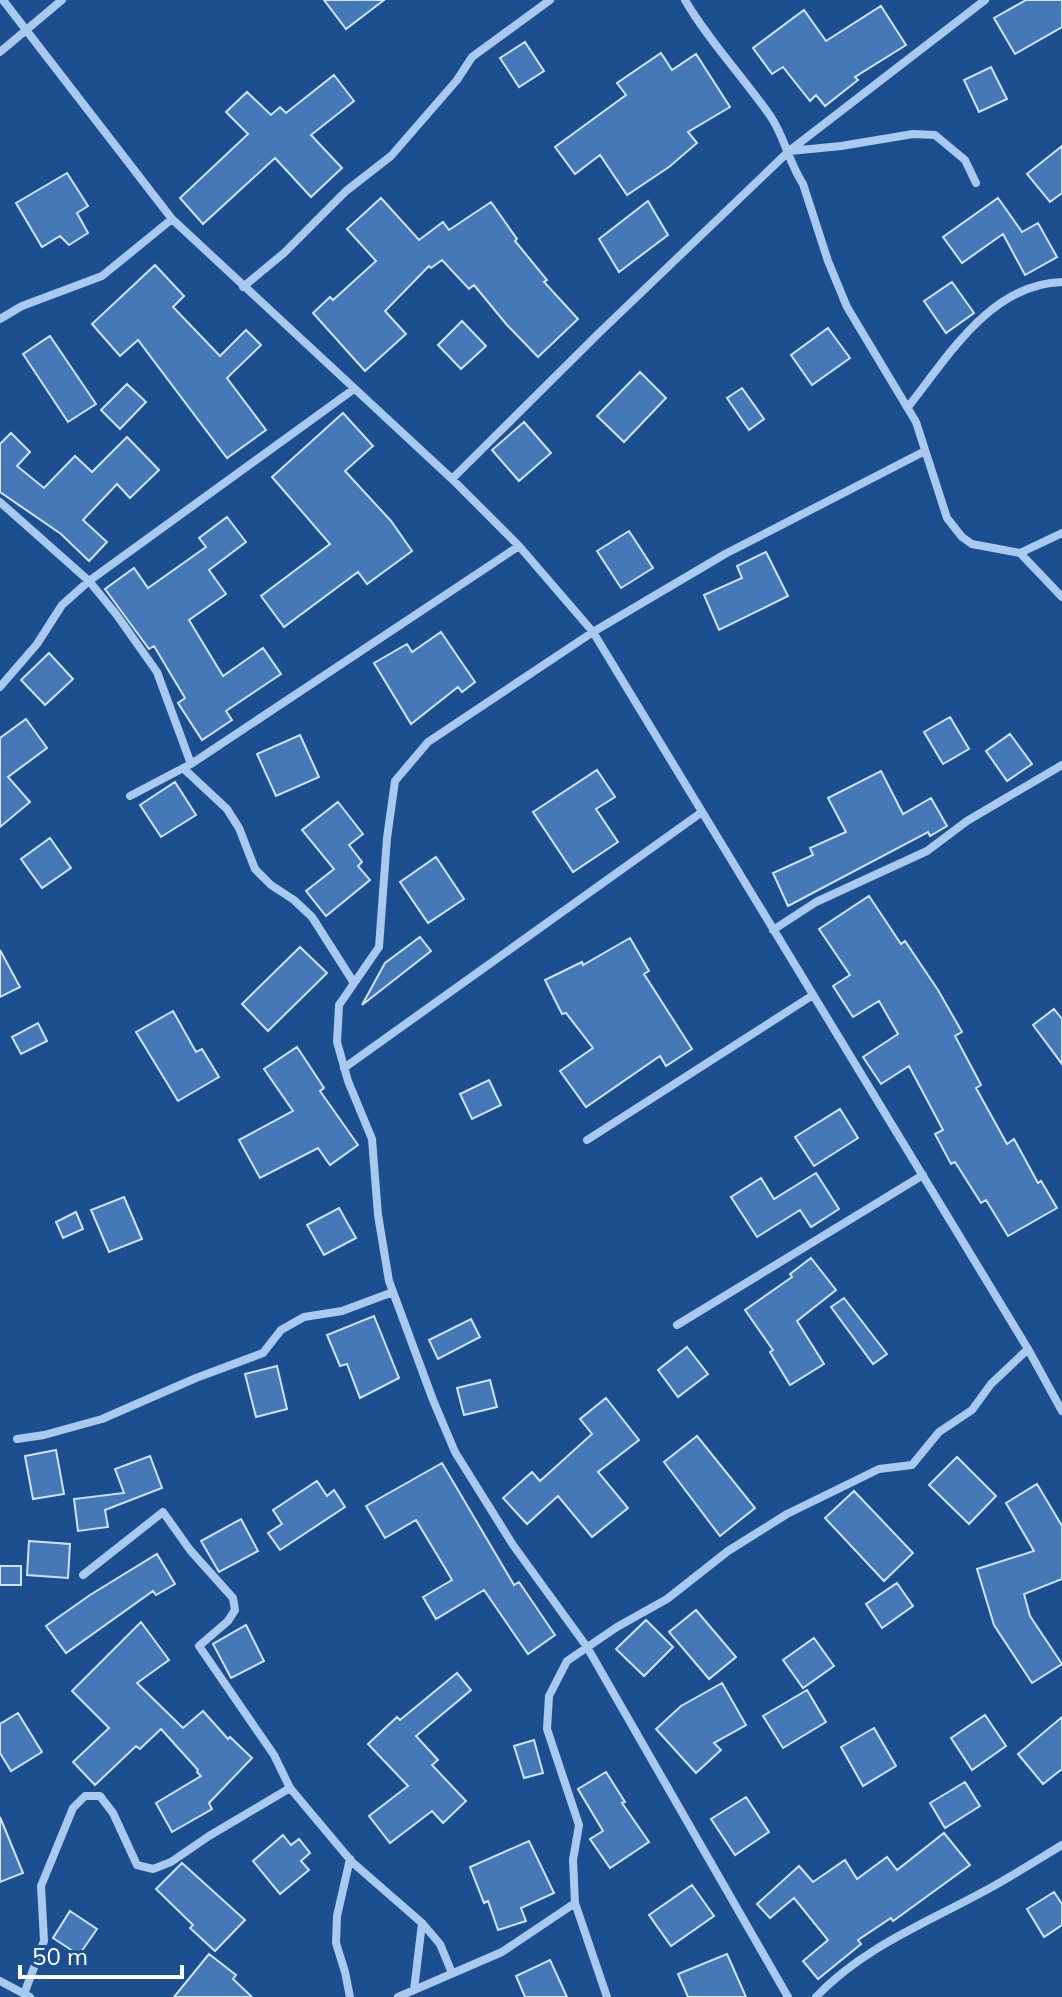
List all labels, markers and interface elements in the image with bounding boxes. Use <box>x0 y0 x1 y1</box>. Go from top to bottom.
scale bar <box>20 1929 182 1979</box>
text: 50 m <box>32 1941 88 1971</box>

